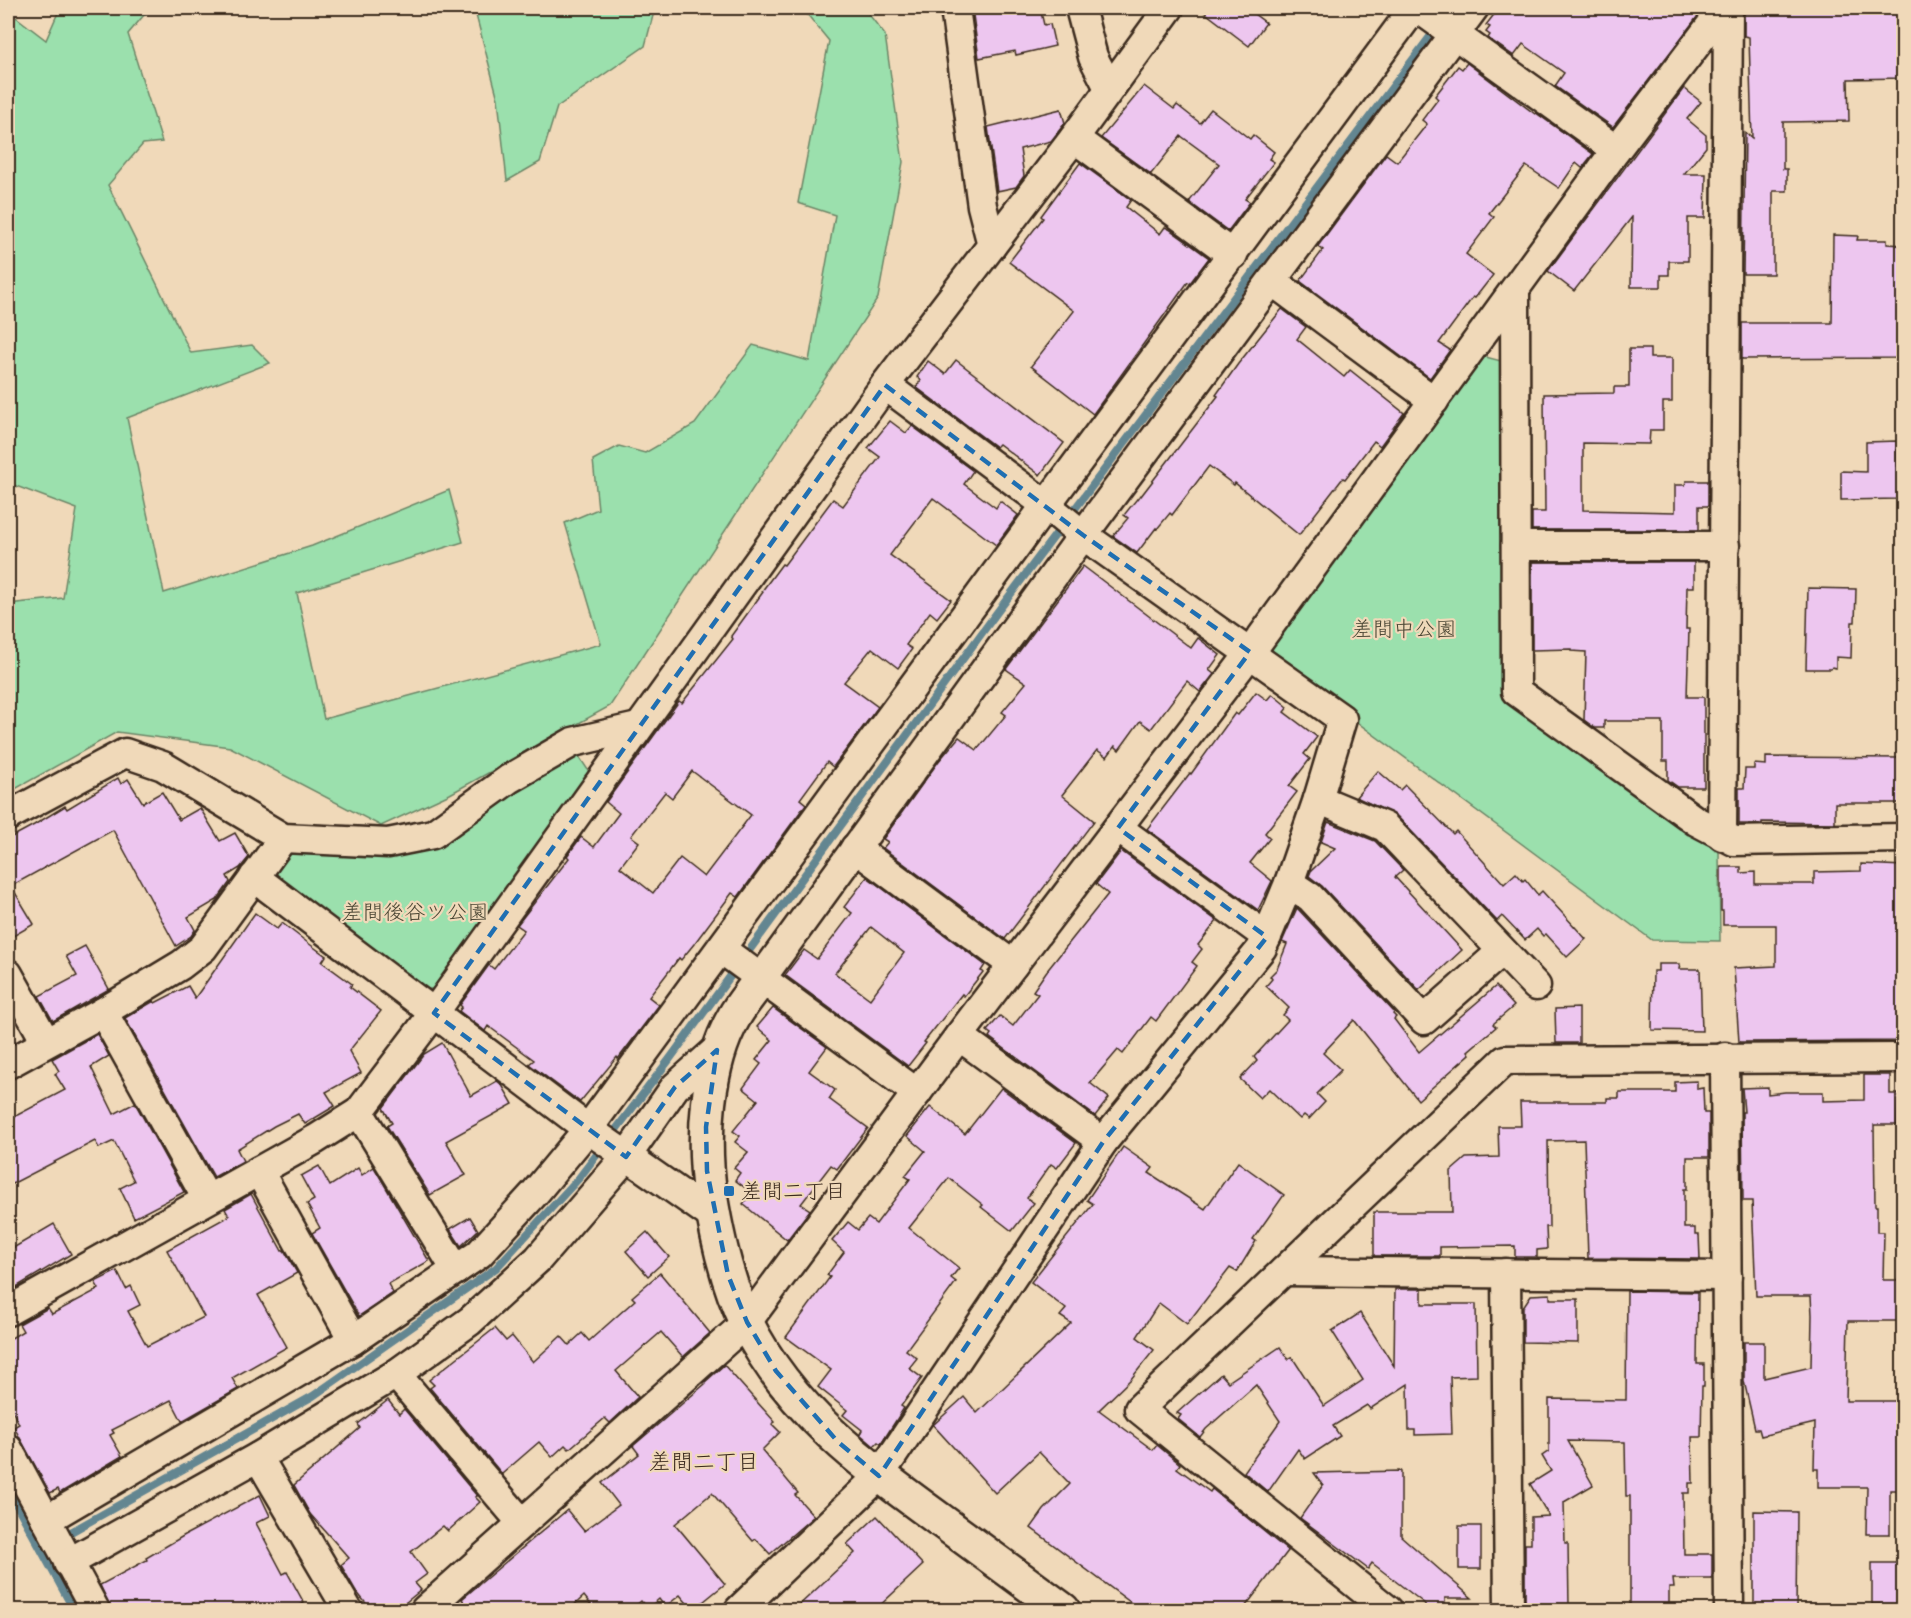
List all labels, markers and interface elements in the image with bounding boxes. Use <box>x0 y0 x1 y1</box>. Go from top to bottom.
park label: 差間中公園 <box>1352 614 1457 647</box>
park label: 差間後谷ツ公園 <box>342 897 489 930</box>
place label: 差間二丁目 <box>741 1176 846 1209</box>
marker: 差間二丁目 <box>722 1184 736 1198</box>
district label: 差間二丁目 <box>649 1446 759 1481</box>

